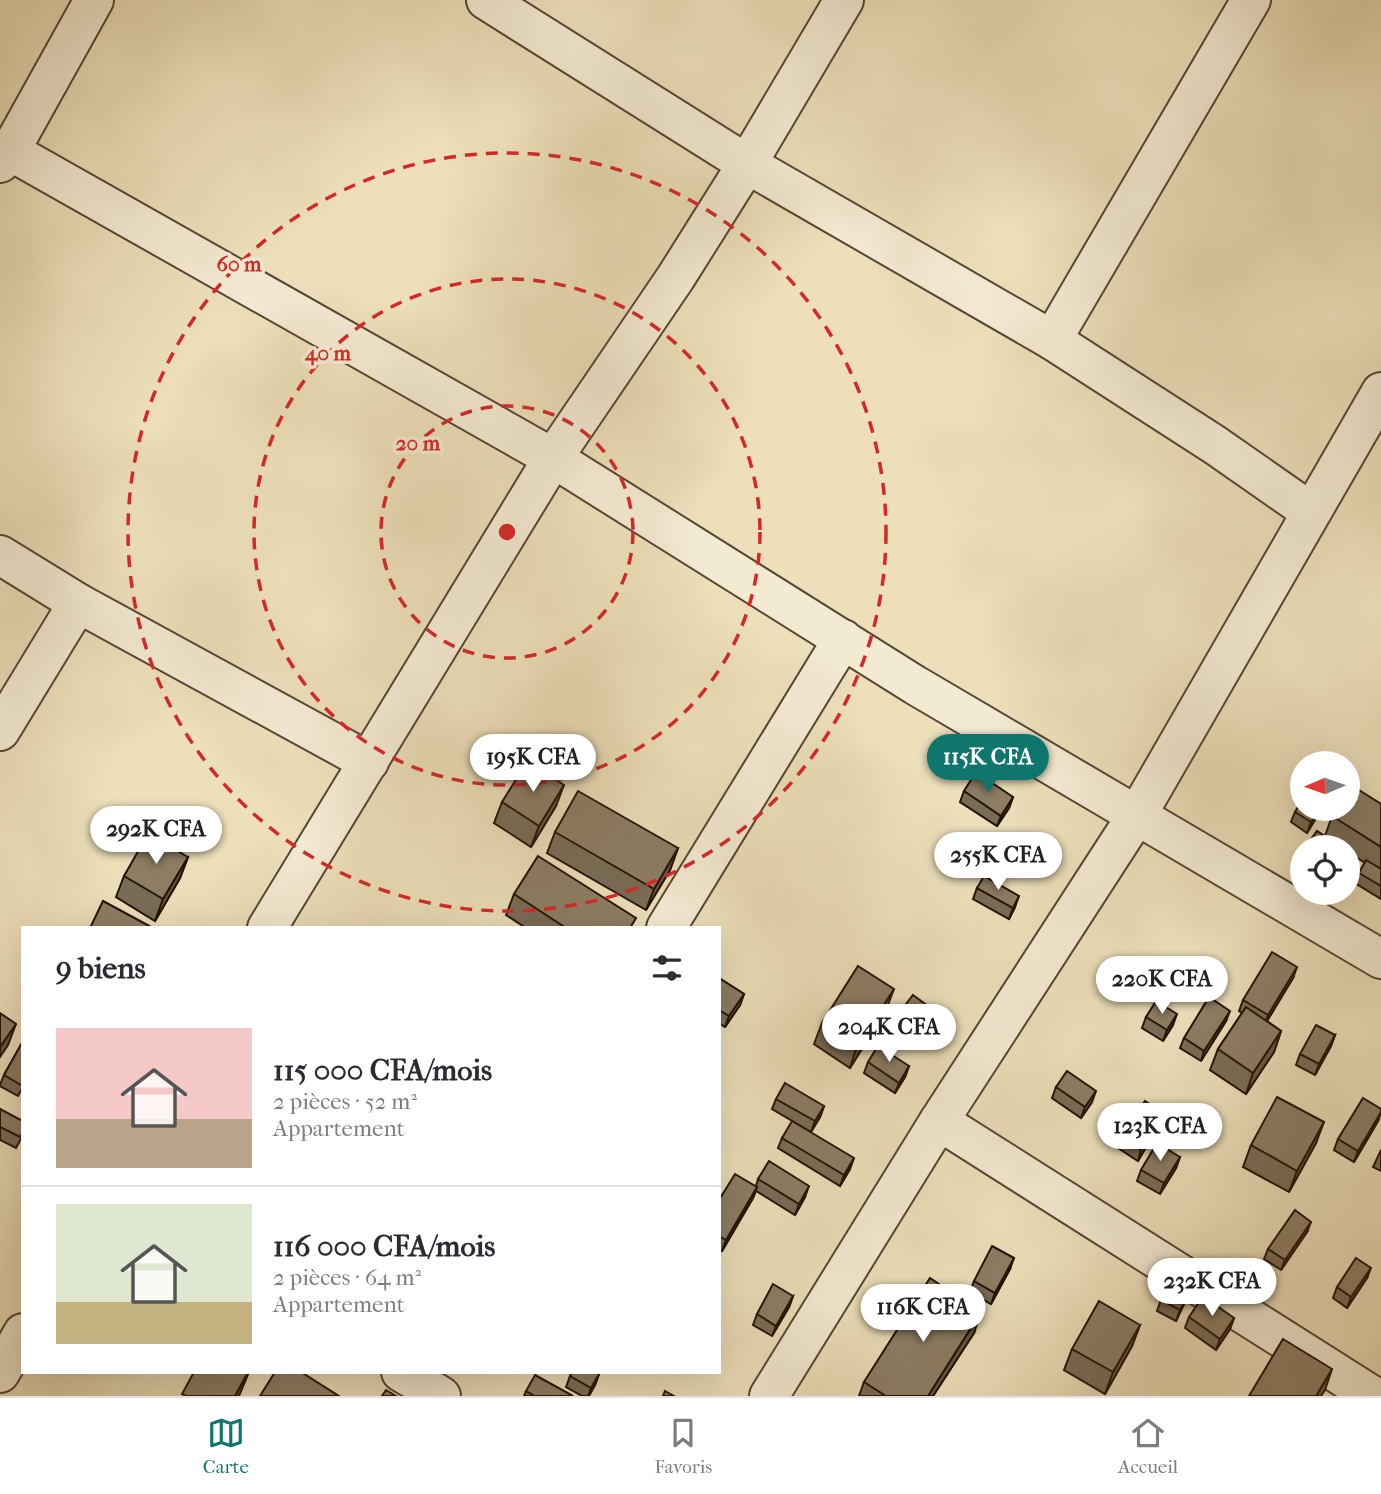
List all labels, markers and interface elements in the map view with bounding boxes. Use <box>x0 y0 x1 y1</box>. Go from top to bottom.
text: 60 m <box>217 252 262 276</box>
text: 40 m <box>304 341 352 366</box>
text: 20 m <box>396 431 441 455</box>
centre of rings <box>495 520 519 544</box>
pin: 195K CFA <box>461 734 605 794</box>
pin: 115K CFA <box>916 734 1060 794</box>
text: 195K CFA <box>486 743 580 770</box>
text: 115K CFA <box>943 743 1033 770</box>
north arrow <box>1290 751 1360 821</box>
map controls <box>1290 751 1360 905</box>
pin: 292K CFA <box>84 806 228 866</box>
text: 292K CFA <box>106 815 206 842</box>
pin: 255K CFA <box>926 832 1070 892</box>
button: locate <box>1290 835 1360 905</box>
text: 255K CFA <box>950 841 1046 868</box>
icon: filters <box>648 949 686 987</box>
text: 9 biens <box>56 951 146 986</box>
pin: 220K CFA <box>1090 956 1234 1016</box>
text: 220K CFA <box>1112 965 1212 992</box>
pin: 204K CFA <box>817 1004 961 1064</box>
text: 204K CFA <box>838 1013 940 1040</box>
text: 115 000 CFA/mois <box>273 1053 492 1088</box>
icon: home <box>112 1056 196 1140</box>
text: 2 pièces · 52 m² <box>273 1088 417 1115</box>
pin: 123K CFA <box>1088 1104 1232 1163</box>
text: 123K CFA <box>1113 1112 1207 1139</box>
text: Appartement <box>273 1115 405 1142</box>
text: 116 000 CFA/mois <box>273 1229 495 1264</box>
icon: home <box>112 1232 196 1316</box>
pin: 232K CFA <box>1140 1258 1284 1318</box>
text: 2 pièces · 64 m² <box>273 1264 421 1291</box>
text: 232K CFA <box>1163 1267 1261 1294</box>
pin: 116K CFA <box>851 1284 995 1344</box>
text: Appartement <box>273 1291 405 1318</box>
text: 116K CFA <box>877 1293 969 1320</box>
tab: Carte <box>203 1414 249 1478</box>
tab: Favoris <box>655 1414 712 1478</box>
tab: Accueil <box>1118 1414 1178 1478</box>

